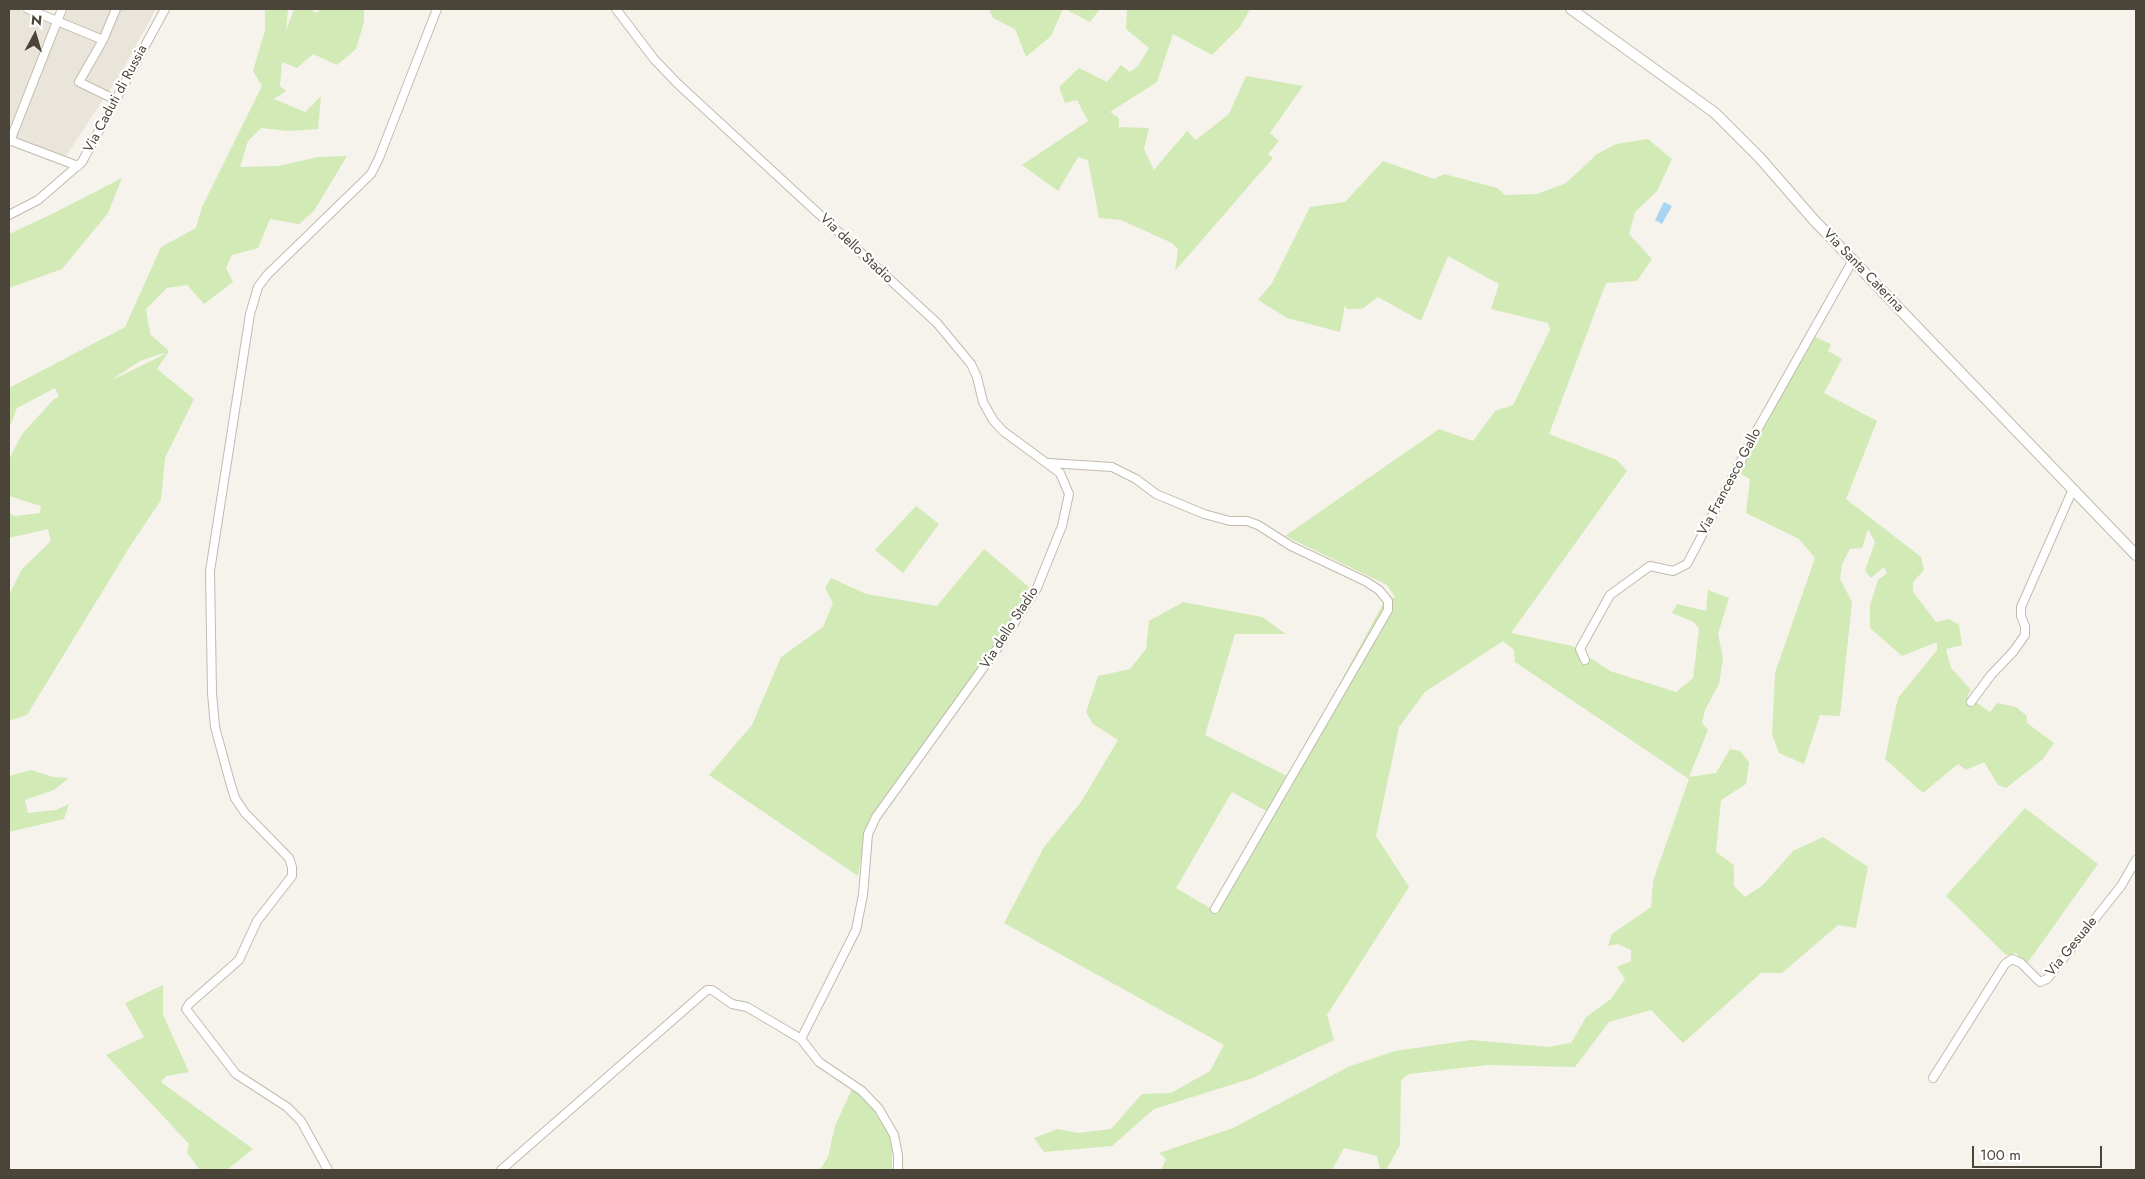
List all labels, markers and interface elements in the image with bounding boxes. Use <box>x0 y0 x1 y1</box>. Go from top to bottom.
north arrow <box>10 10 60 60</box>
text: N <box>30 10 43 31</box>
street label: Via Caduti di Russia <box>81 42 151 156</box>
street label: Via dello Stadio <box>816 211 896 287</box>
street label: Via Santa Caterina <box>1819 226 1907 316</box>
street label: Via Francesco Gallo <box>1695 425 1765 539</box>
street label: Via dello Stadio <box>977 584 1043 672</box>
street label: Via Gesuale <box>2043 914 2101 980</box>
scale bar <box>1975 1136 2105 1168</box>
text: 100 m <box>1980 1144 2021 1166</box>

